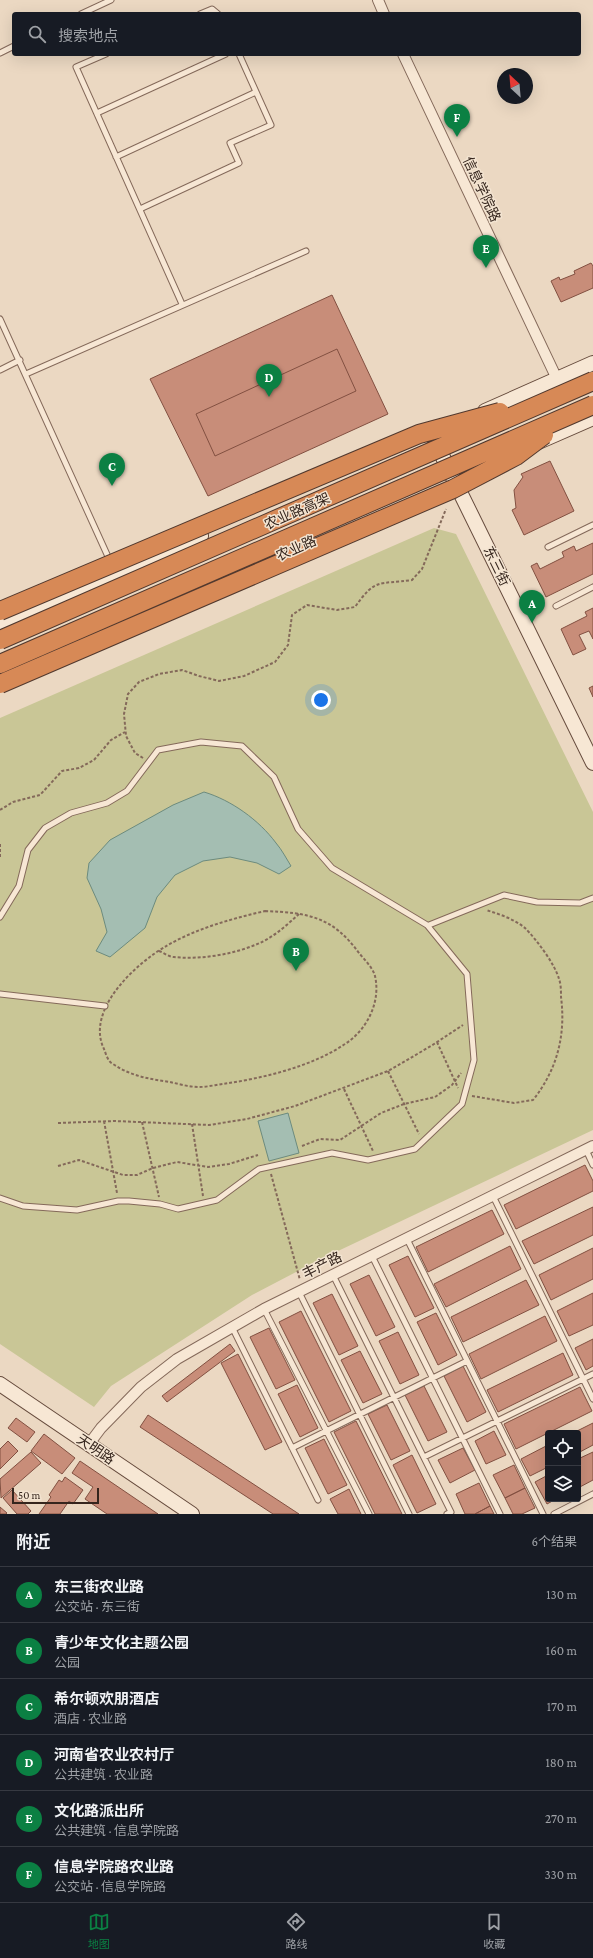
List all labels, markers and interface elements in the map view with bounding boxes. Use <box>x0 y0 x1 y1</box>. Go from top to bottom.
search box <box>12 12 581 56</box>
icon: search <box>26 23 48 45</box>
text: 搜索地点 <box>58 28 118 44</box>
north arrow <box>497 68 533 104</box>
pin: F <box>444 104 470 137</box>
street label: 信息学院路 <box>460 154 504 224</box>
pin: E <box>473 235 499 268</box>
pin: D <box>256 364 282 397</box>
pin: C <box>99 453 125 486</box>
street label: 农业路高架 <box>262 489 332 533</box>
street label: 农业路 <box>274 532 318 564</box>
street label: 东三街 <box>481 544 513 588</box>
pin: A <box>519 590 545 623</box>
your location <box>311 690 331 710</box>
pin: B <box>283 938 309 971</box>
street label: 丰产路 <box>300 1248 344 1282</box>
map controls <box>545 1430 581 1502</box>
button: locate <box>545 1430 581 1466</box>
street label: 天明路 <box>74 1431 118 1467</box>
button: layers <box>545 1466 581 1502</box>
scale bar <box>12 1486 99 1505</box>
text: 50 m <box>18 1489 40 1501</box>
text: 附近 <box>16 1533 50 1552</box>
text: 6个结果 <box>531 1534 577 1549</box>
text: 东三街农业路 <box>54 1579 144 1595</box>
text: A <box>25 1587 33 1602</box>
text: 130 m <box>546 1587 577 1602</box>
text: 公交站 · 东三街 <box>54 1599 140 1614</box>
text: 青少年文化主题公园 <box>54 1635 189 1651</box>
text: B <box>25 1643 33 1658</box>
text: 160 m <box>546 1643 577 1658</box>
text: 公园 <box>54 1655 80 1670</box>
text: 希尔顿欢朋酒店 <box>54 1691 159 1707</box>
text: C <box>25 1699 33 1714</box>
text: 170 m <box>547 1699 577 1714</box>
text: 酒店 · 农业路 <box>54 1711 127 1726</box>
text: 河南省农业农村厅 <box>54 1747 174 1763</box>
text: D <box>25 1755 33 1770</box>
text: 180 m <box>545 1755 577 1770</box>
text: 公共建筑 · 农业路 <box>54 1767 153 1782</box>
text: 文化路派出所 <box>54 1803 144 1819</box>
text: E <box>25 1811 33 1826</box>
text: 270 m <box>545 1811 577 1826</box>
text: 公共建筑 · 信息学院路 <box>54 1823 179 1838</box>
text: 信息学院路农业路 <box>54 1859 174 1875</box>
text: F <box>26 1867 32 1882</box>
text: 330 m <box>544 1867 577 1882</box>
text: 公交站 · 信息学院路 <box>54 1879 166 1894</box>
tab: 地图 <box>88 1911 110 1951</box>
tab: 路线 <box>285 1911 307 1951</box>
tab: 收藏 <box>483 1911 505 1951</box>

